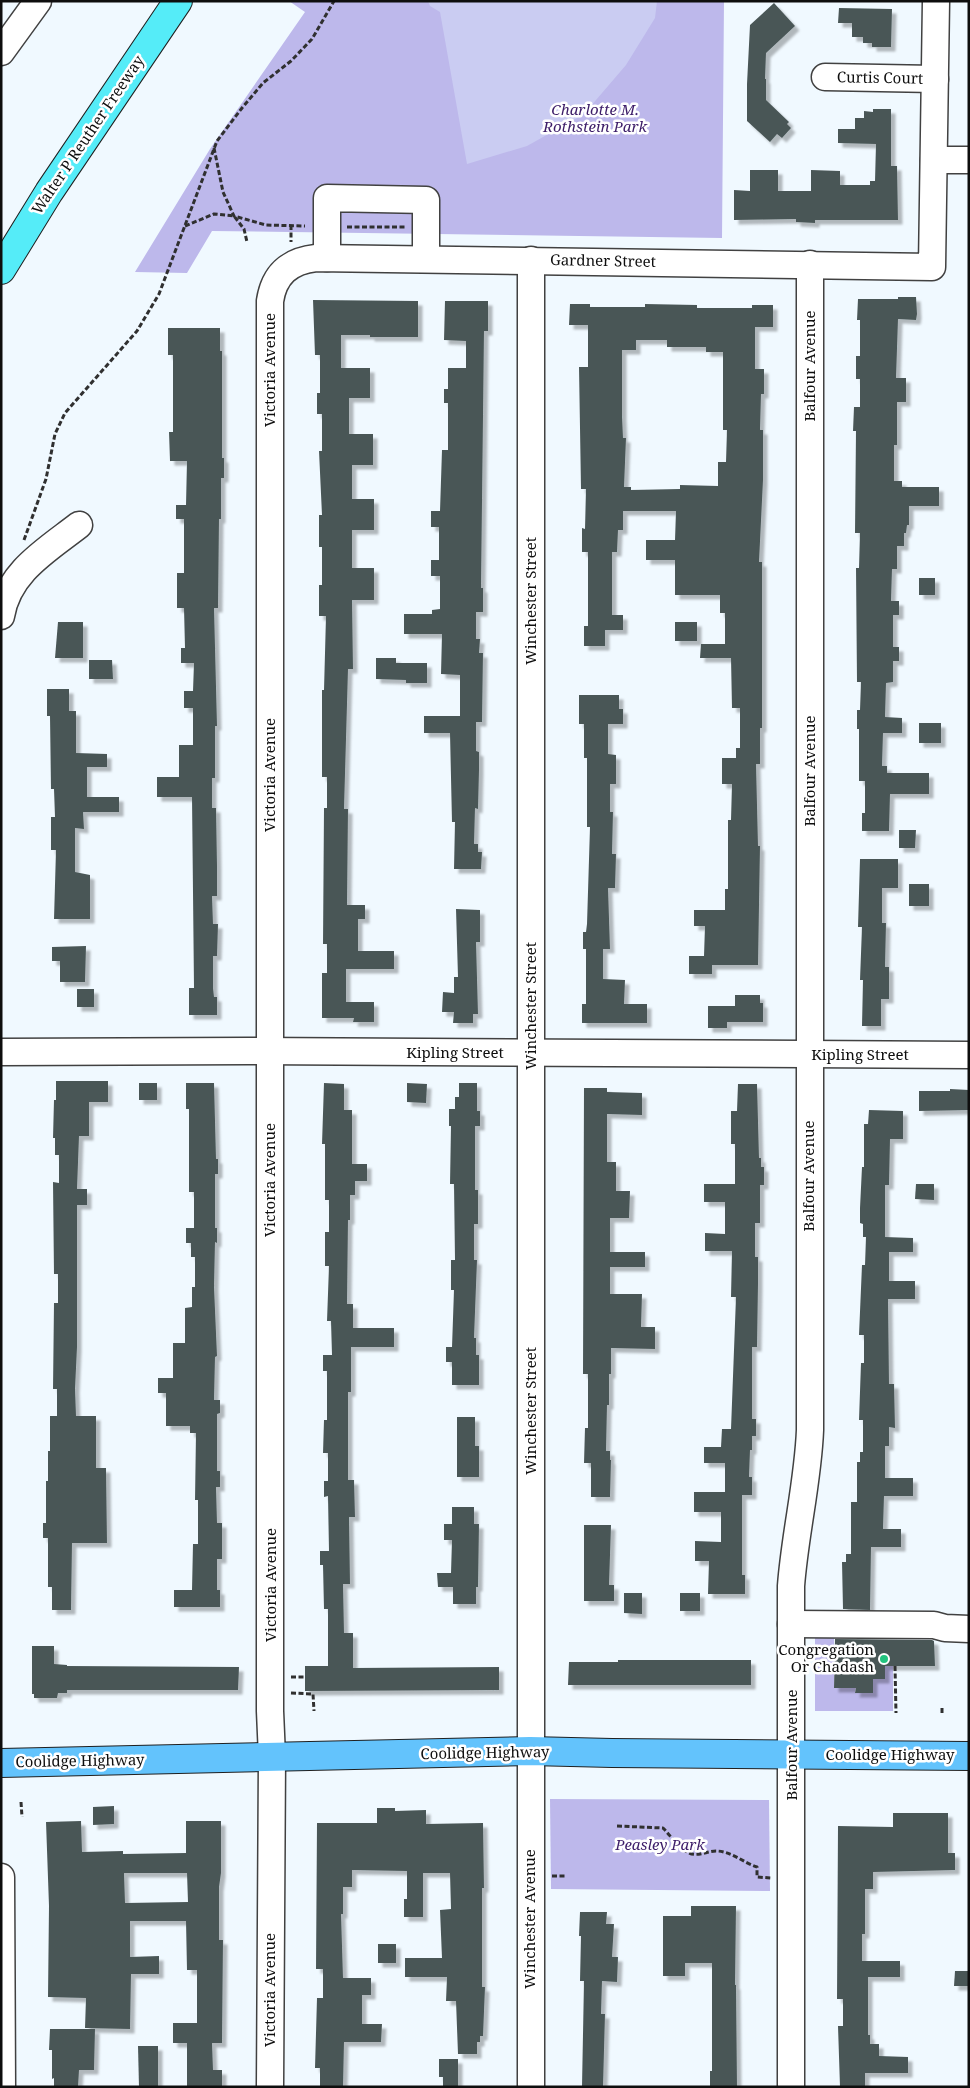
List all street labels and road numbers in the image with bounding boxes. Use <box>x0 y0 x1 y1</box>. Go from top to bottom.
street label: Walter P Reuther Freeway <box>26 51 148 218</box>
street label: Curtis Court <box>837 66 923 88</box>
street label: Gardner Street <box>550 249 656 271</box>
street label: Balfour Avenue <box>799 310 819 422</box>
street label: Victoria Avenue <box>259 313 279 427</box>
street label: Winchester Street <box>520 537 540 665</box>
street label: Balfour Avenue <box>799 715 819 827</box>
street label: Victoria Avenue <box>259 718 279 832</box>
street label: Winchester Street <box>520 942 540 1070</box>
street label: Kipling Street <box>406 1042 504 1062</box>
street label: Kipling Street <box>811 1044 909 1064</box>
street label: Balfour Avenue <box>798 1120 818 1232</box>
street label: Victoria Avenue <box>259 1123 279 1237</box>
street label: Winchester Street <box>520 1347 540 1475</box>
street label: Victoria Avenue <box>260 1528 280 1642</box>
street label: Balfour Avenue <box>781 1689 801 1801</box>
street label: Coolidge Highway <box>420 1741 550 1763</box>
street label: Coolidge Highway <box>825 1744 955 1764</box>
street label: Coolidge Highway <box>15 1749 145 1771</box>
street label: Winchester Avenue <box>519 1849 539 1989</box>
street label: Victoria Avenue <box>259 1933 279 2047</box>

